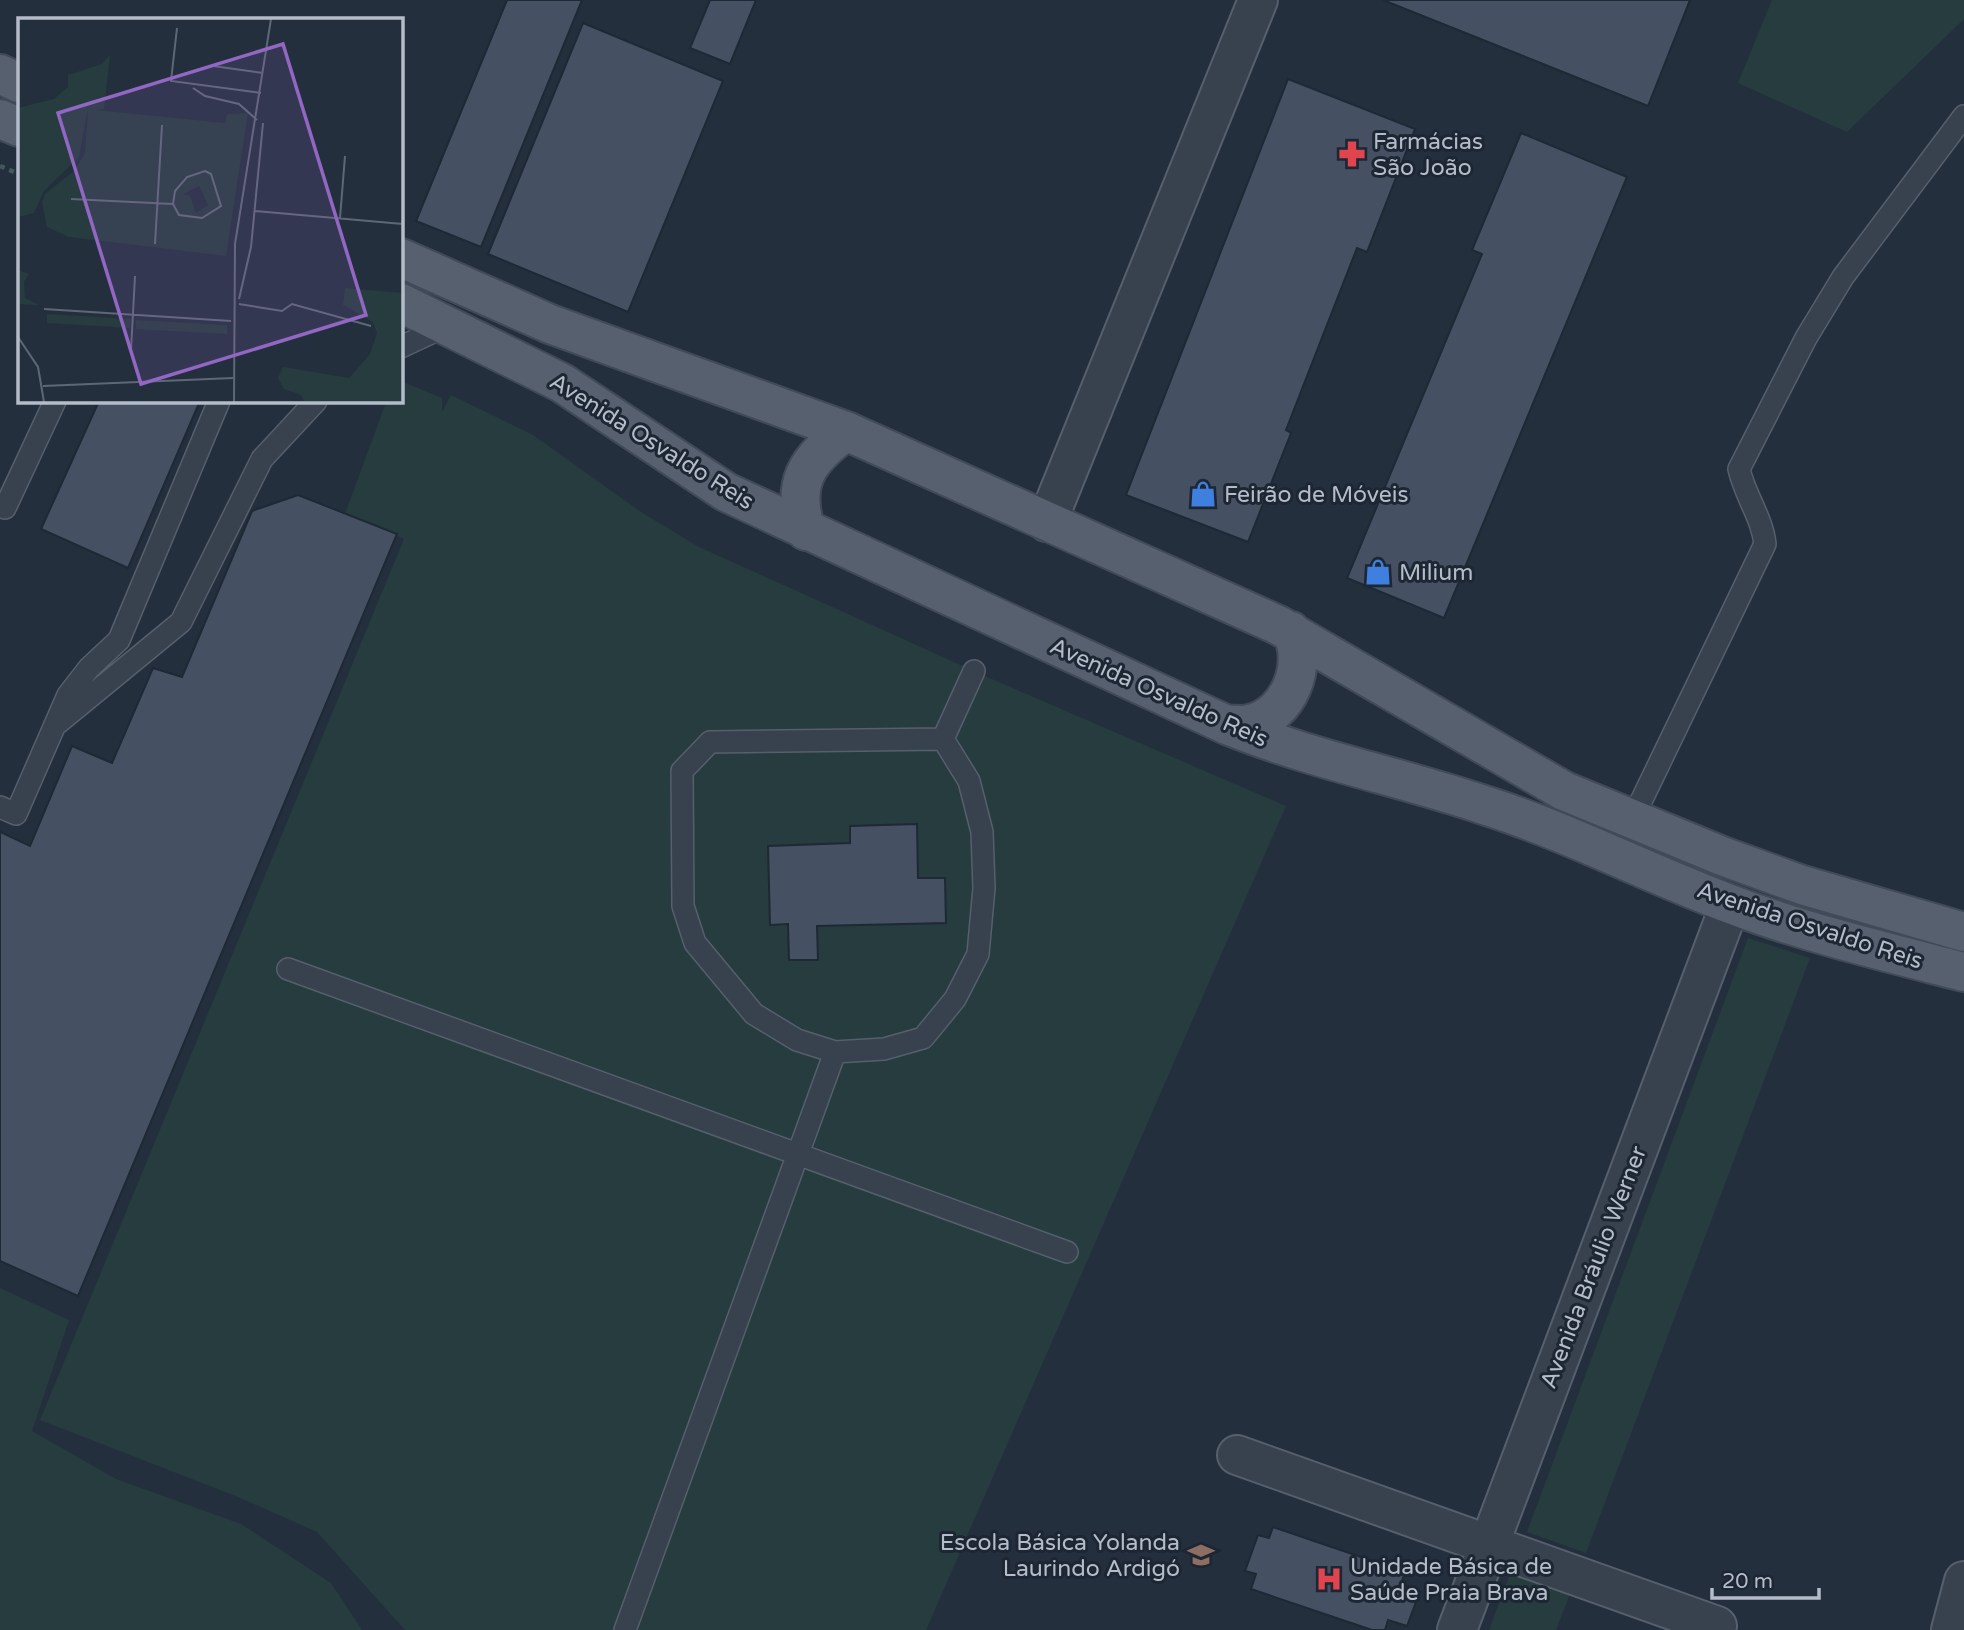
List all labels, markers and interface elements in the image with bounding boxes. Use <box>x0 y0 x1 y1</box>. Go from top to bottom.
inset map <box>18 18 402 402</box>
place label: Farmácias São João <box>1373 128 1483 182</box>
pharmacy icon: Farmácias São João <box>1337 139 1367 169</box>
street label: Avenida Osvaldo Reis <box>544 368 759 516</box>
shop icon: Feirão de Móveis <box>1188 479 1218 509</box>
place label: Feirão de Móveis <box>1224 481 1409 509</box>
shop icon: Milium <box>1363 557 1393 587</box>
place label: Milium <box>1399 559 1473 587</box>
street label: Avenida Osvaldo Reis <box>1045 632 1272 754</box>
street label: Avenida Osvaldo Reis <box>1693 876 1926 976</box>
street label: Avenida Bráulio Werner <box>1535 1142 1653 1392</box>
place label: Escola Básica Yolanda Laurindo Ardigó <box>940 1529 1180 1583</box>
school or university icon: Escola Básica Yolanda Laurindo Ardigó <box>1186 1540 1216 1570</box>
place label: Unidade Básica de Saúde Praia Brava <box>1350 1553 1552 1607</box>
scale bar <box>1712 1556 1819 1600</box>
hospital icon: Unidade Básica de Saúde Praia Brava <box>1314 1564 1344 1594</box>
text: 20 m <box>1722 1569 1773 1594</box>

